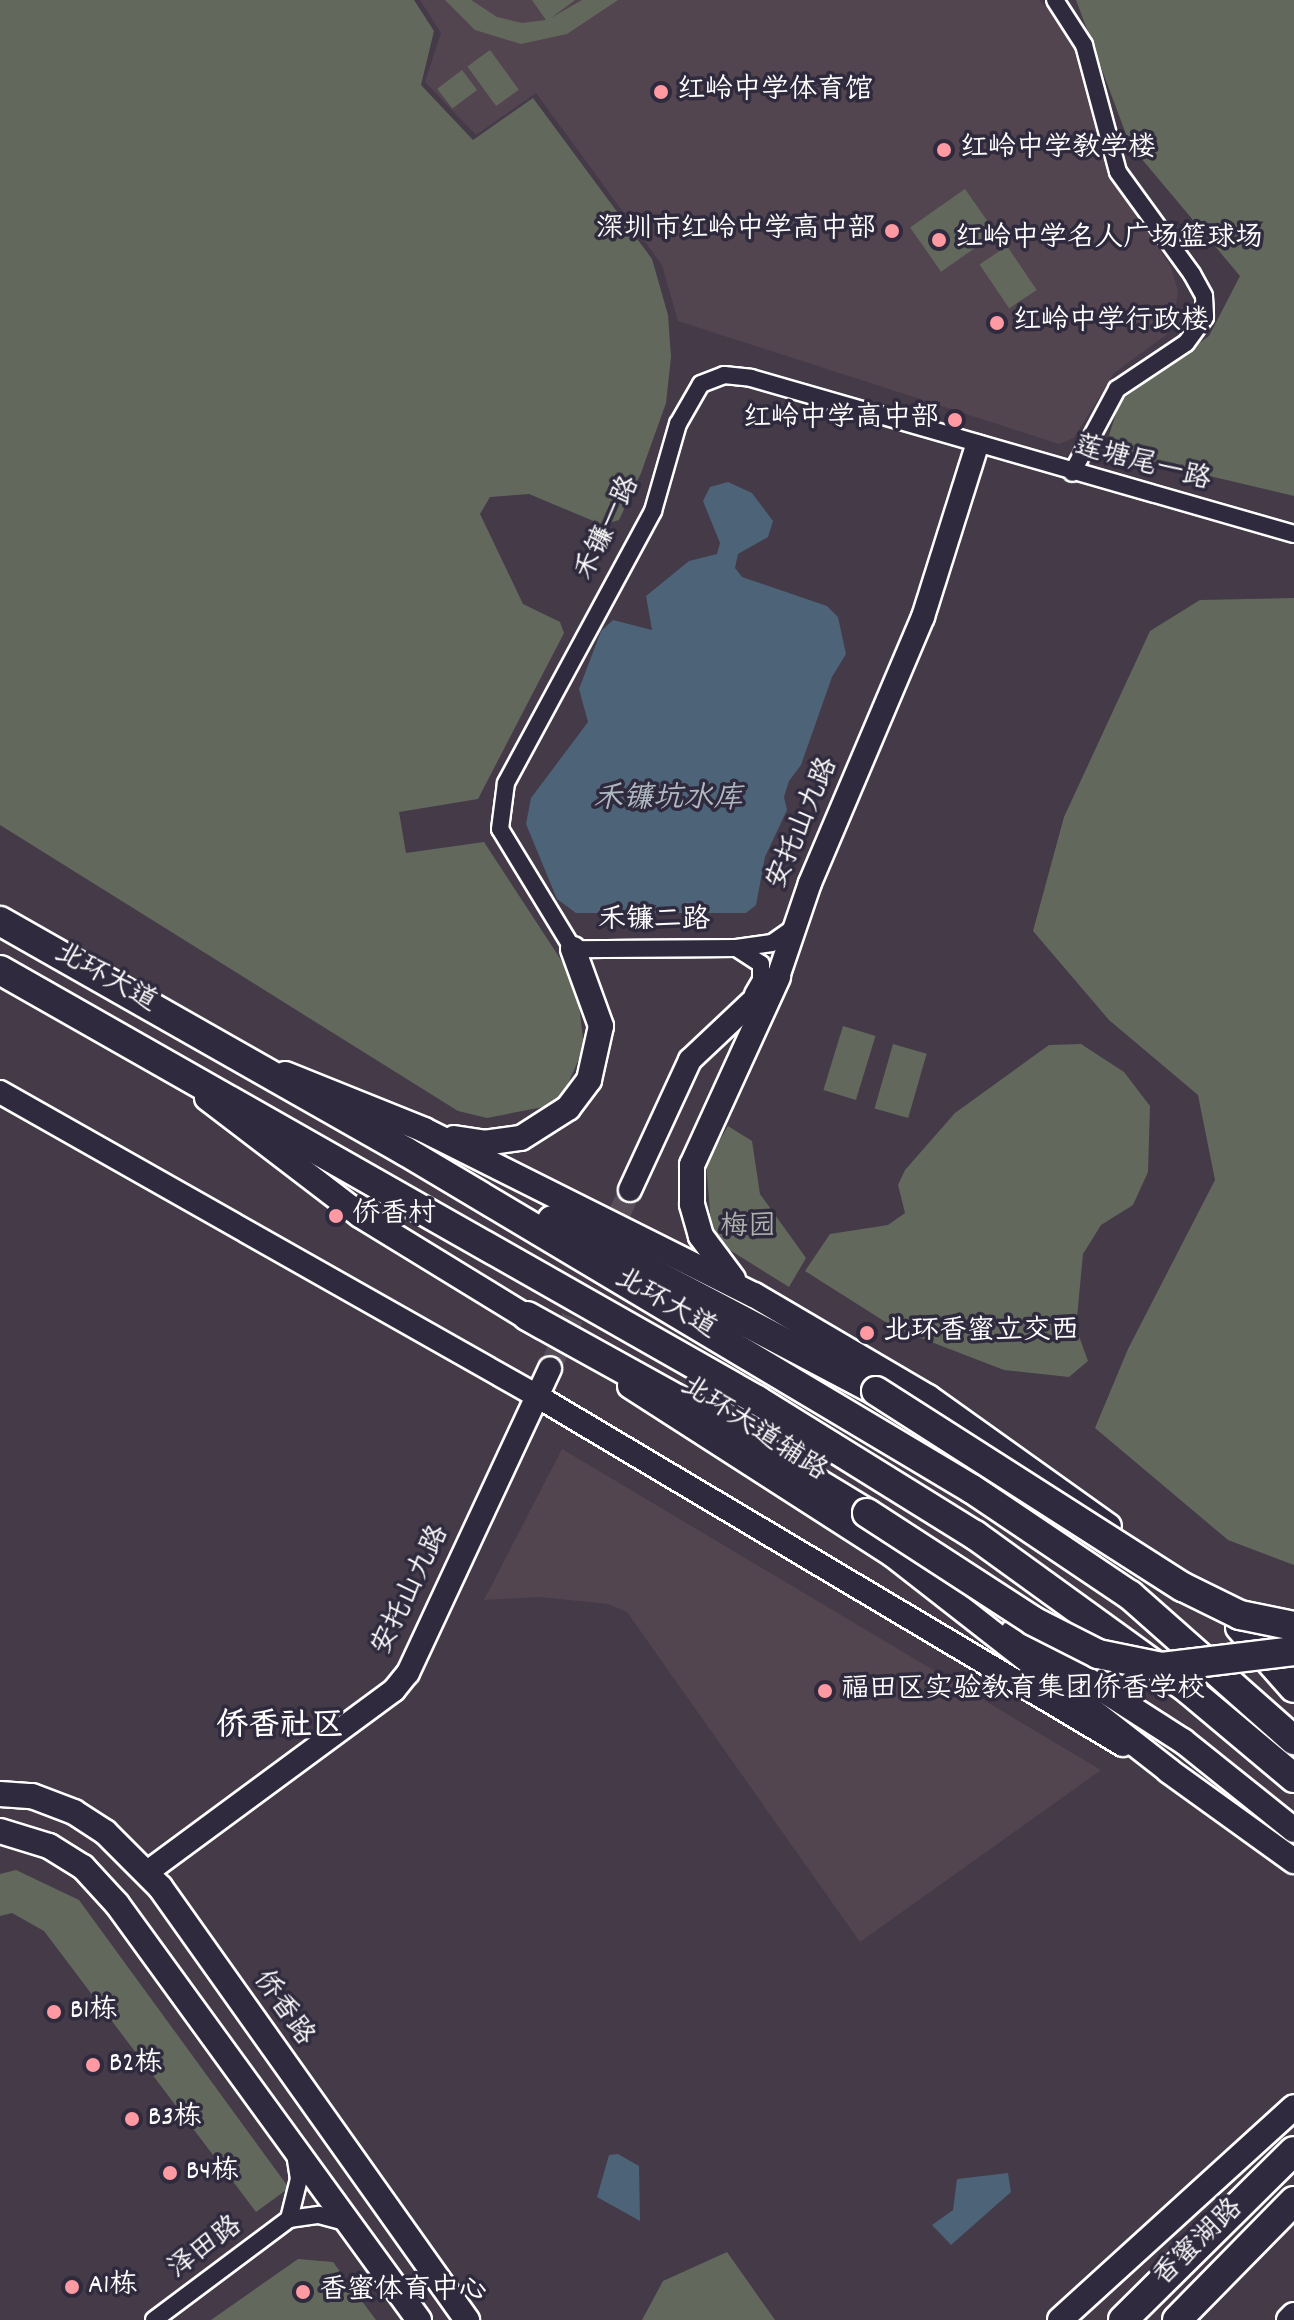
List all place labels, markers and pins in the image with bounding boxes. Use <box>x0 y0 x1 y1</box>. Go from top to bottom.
place label: 红岭中学体育馆 <box>677 75 873 109</box>
marker: 红岭中学体育馆 <box>652 83 670 101</box>
place label: 红岭中学教学楼 <box>960 133 1156 167</box>
marker: 红岭中学教学楼 <box>935 141 953 159</box>
place label: 深圳市红岭中学高中部 <box>596 214 876 248</box>
marker: 深圳市红岭中学高中部 <box>883 222 901 240</box>
place label: 红岭中学名人广场篮球场 <box>955 223 1263 257</box>
marker: 红岭中学名人广场篮球场 <box>930 231 948 249</box>
place label: 红岭中学行政楼 <box>1013 306 1209 340</box>
marker: 红岭中学行政楼 <box>988 314 1006 332</box>
place label: 红岭中学高中部 <box>743 403 939 437</box>
marker: 红岭中学高中部 <box>946 411 964 429</box>
place label: 侨香村 <box>352 1199 436 1233</box>
marker: 侨香村 <box>327 1207 345 1225</box>
place label: 北环香蜜立交西 <box>883 1316 1079 1350</box>
marker: 北环香蜜立交西 <box>858 1324 876 1342</box>
place label: 福田区实验教育集团侨香学校 <box>841 1674 1205 1708</box>
marker: 福田区实验教育集团侨香学校 <box>816 1682 834 1700</box>
place label: B1栋 <box>70 1995 117 2029</box>
marker: B1栋 <box>45 2003 63 2021</box>
place label: B2栋 <box>109 2048 163 2082</box>
marker: B2栋 <box>84 2056 102 2074</box>
place label: B3栋 <box>148 2102 202 2136</box>
marker: B3栋 <box>123 2110 141 2128</box>
place label: B4栋 <box>186 2156 239 2190</box>
marker: B4栋 <box>161 2164 179 2182</box>
place label: A1栋 <box>88 2270 137 2304</box>
place label: 香蜜体育中心 <box>319 2275 487 2309</box>
marker: A1栋 <box>63 2278 81 2296</box>
marker: 香蜜体育中心 <box>294 2283 312 2301</box>

